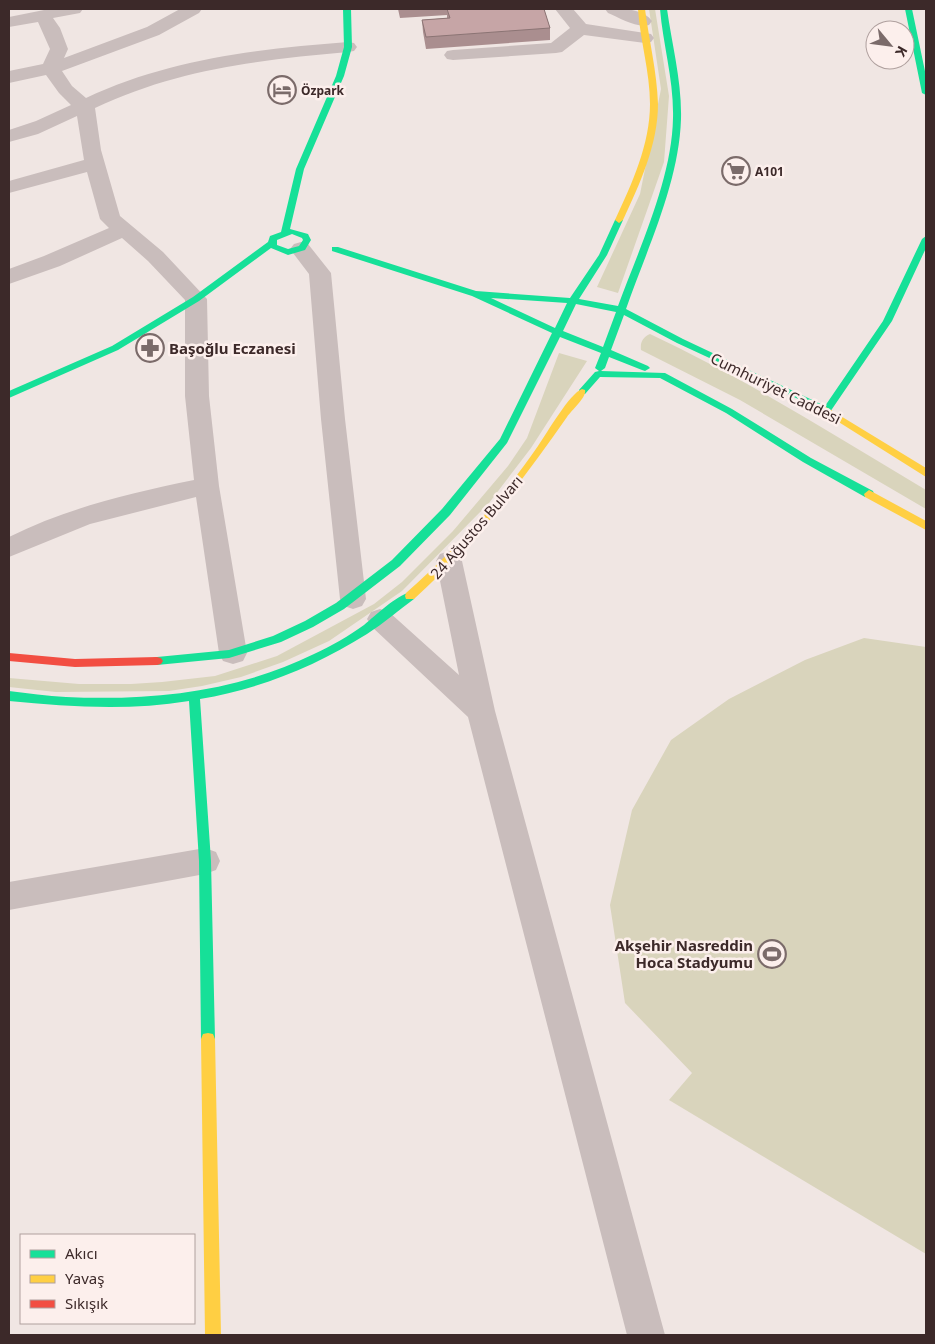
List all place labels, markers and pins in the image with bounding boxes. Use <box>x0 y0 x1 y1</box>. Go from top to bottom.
hotel icon: Özpark <box>267 75 297 105</box>
place label: Özpark <box>301 82 345 99</box>
supermarket icon: A101 <box>721 156 751 186</box>
place label: A101 <box>755 163 784 180</box>
pharmacy icon: Başoğlu Eczanesi <box>135 333 165 363</box>
place label: Başoğlu Eczanesi <box>169 338 296 358</box>
place label: Akşehir Nasreddin Hoca Stadyumu <box>615 935 753 972</box>
sports icon: Akşehir Nasreddin Hoca Stadyumu <box>757 939 787 969</box>

